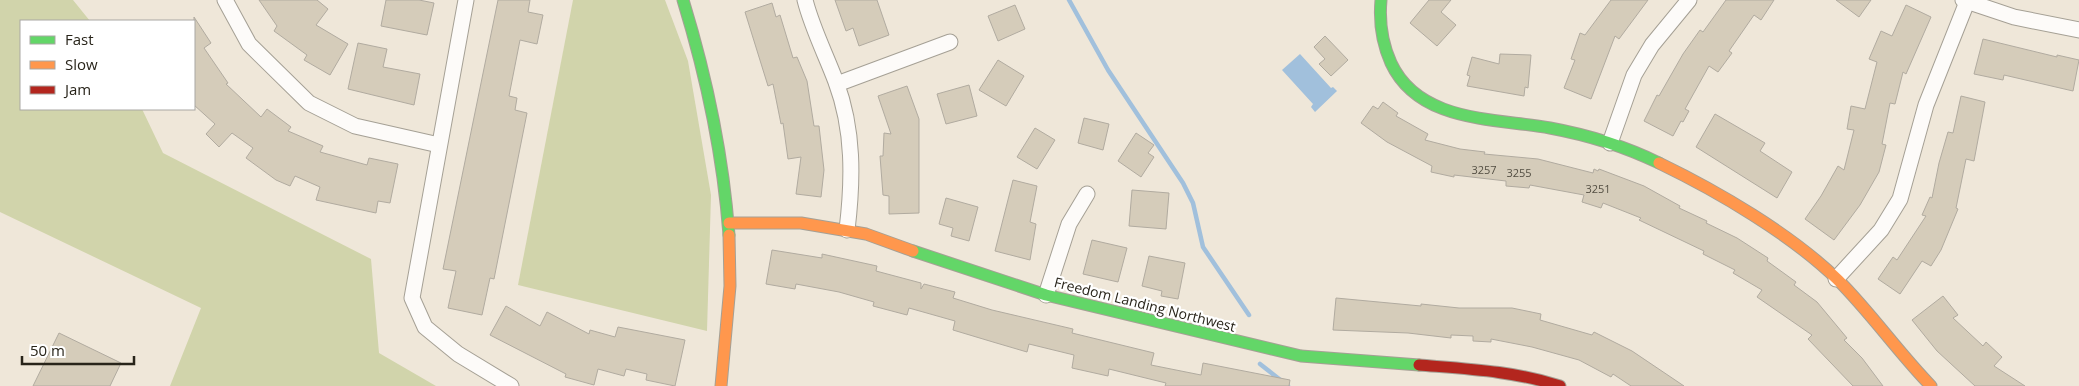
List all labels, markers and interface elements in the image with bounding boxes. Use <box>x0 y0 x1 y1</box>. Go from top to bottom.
legend <box>20 20 195 110</box>
text: Fast <box>65 29 94 49</box>
text: Slow <box>65 54 98 74</box>
text: Jam <box>63 79 91 99</box>
house number: 3257 <box>1471 162 1497 177</box>
house number: 3255 <box>1506 165 1532 180</box>
house number: 3251 <box>1585 181 1611 196</box>
street label: Freedom Landing Northwest <box>1052 272 1238 336</box>
scale bar <box>22 334 135 366</box>
text: 50 m <box>30 340 65 360</box>

